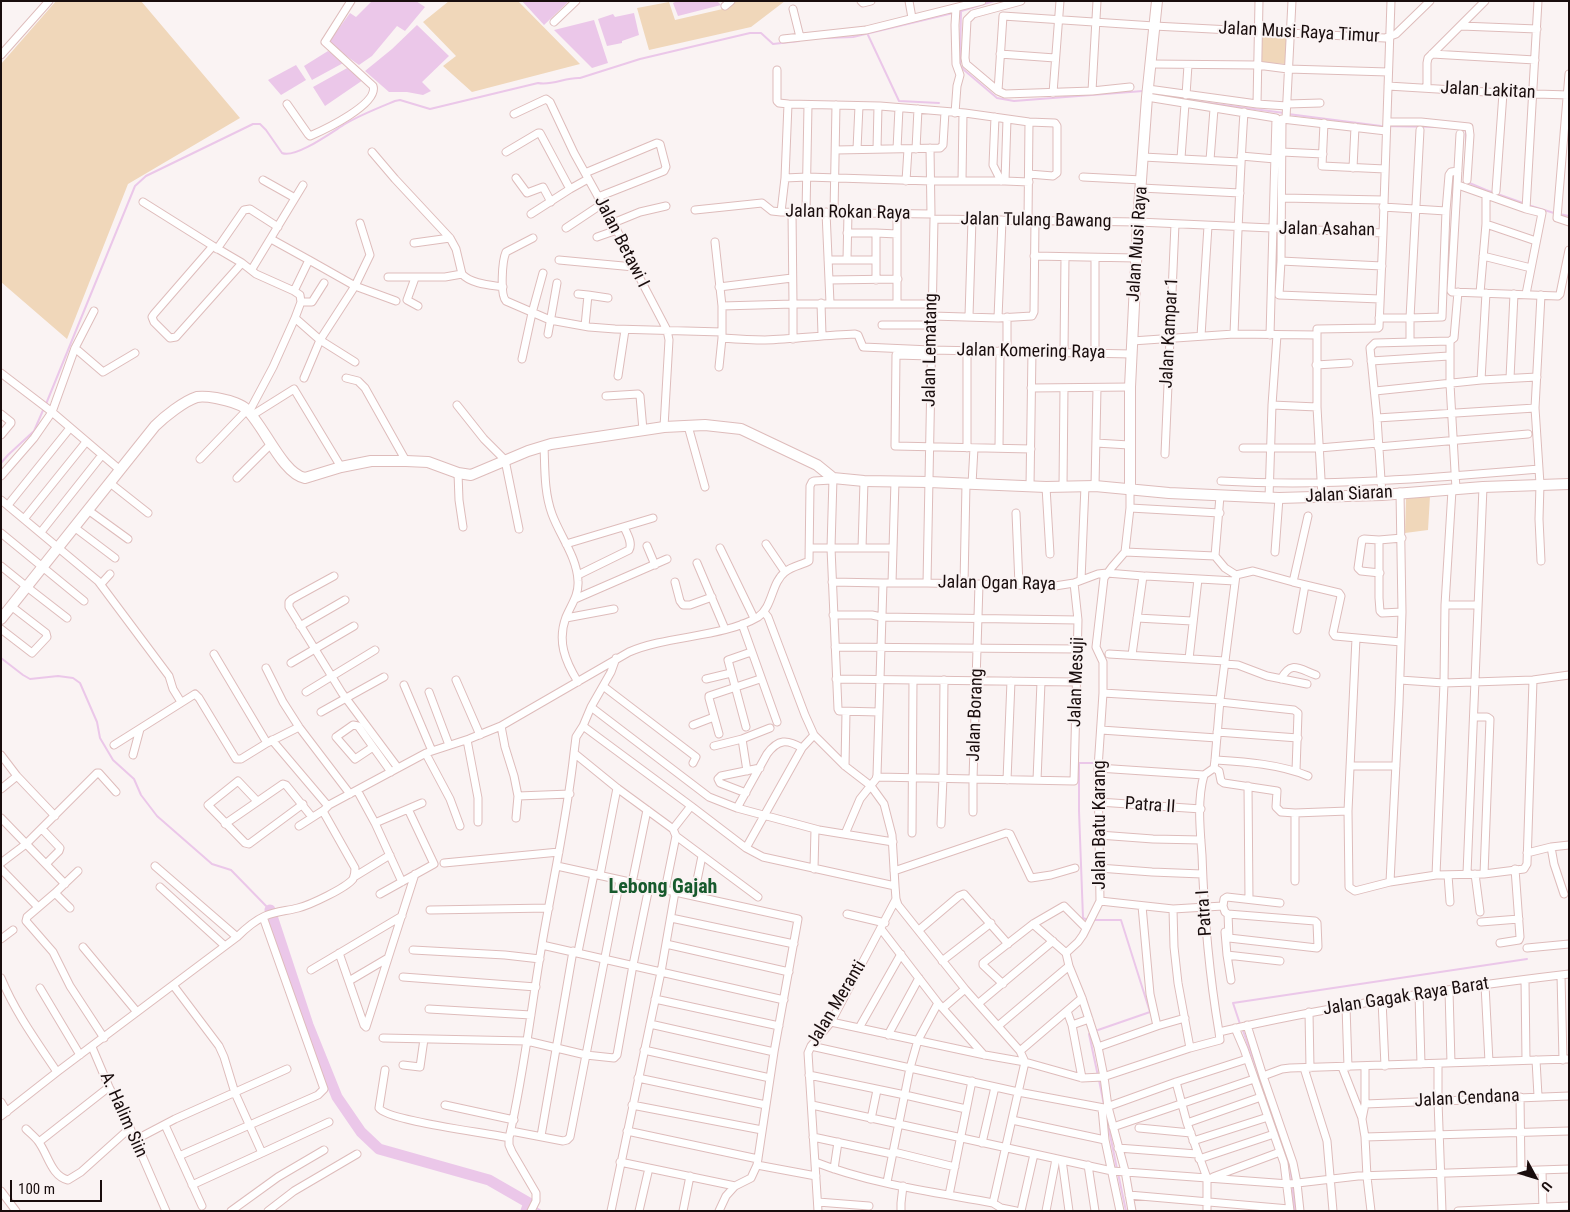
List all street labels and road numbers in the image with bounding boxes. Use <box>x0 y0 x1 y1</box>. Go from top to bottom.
street label: Jalan Musi Raya Timur <box>1218 18 1380 48</box>
street label: Jalan Lakitan <box>1440 78 1536 104</box>
street label: Jalan Musi Raya <box>1123 186 1153 302</box>
street label: Jalan Betawi I <box>589 193 653 291</box>
street label: Jalan Rokan Raya <box>785 201 911 225</box>
street label: Jalan Tulang Bawang <box>960 209 1112 233</box>
street label: Jalan Asahan <box>1279 218 1375 242</box>
street label: Jalan Kampar 1 <box>1156 277 1184 389</box>
street label: Jalan Lematang <box>919 293 943 407</box>
street label: Jalan Komering Raya <box>956 340 1106 364</box>
street label: Jalan Siaran <box>1305 482 1393 508</box>
street label: Jalan Ogan Raya <box>938 572 1056 596</box>
street label: Jalan Mesuji <box>1065 637 1089 727</box>
street label: Jalan Borang <box>964 668 988 762</box>
street label: Jalan Batu Karang <box>1089 760 1111 890</box>
street label: Patra II <box>1124 793 1176 819</box>
street label: Patra I <box>1193 889 1217 937</box>
street label: Jalan Meranti <box>803 957 871 1051</box>
street label: Jalan Gagak Raya Barat <box>1322 973 1490 1021</box>
street label: A. Halim Siin <box>95 1069 151 1161</box>
street label: Jalan Cendana <box>1414 1085 1520 1113</box>

